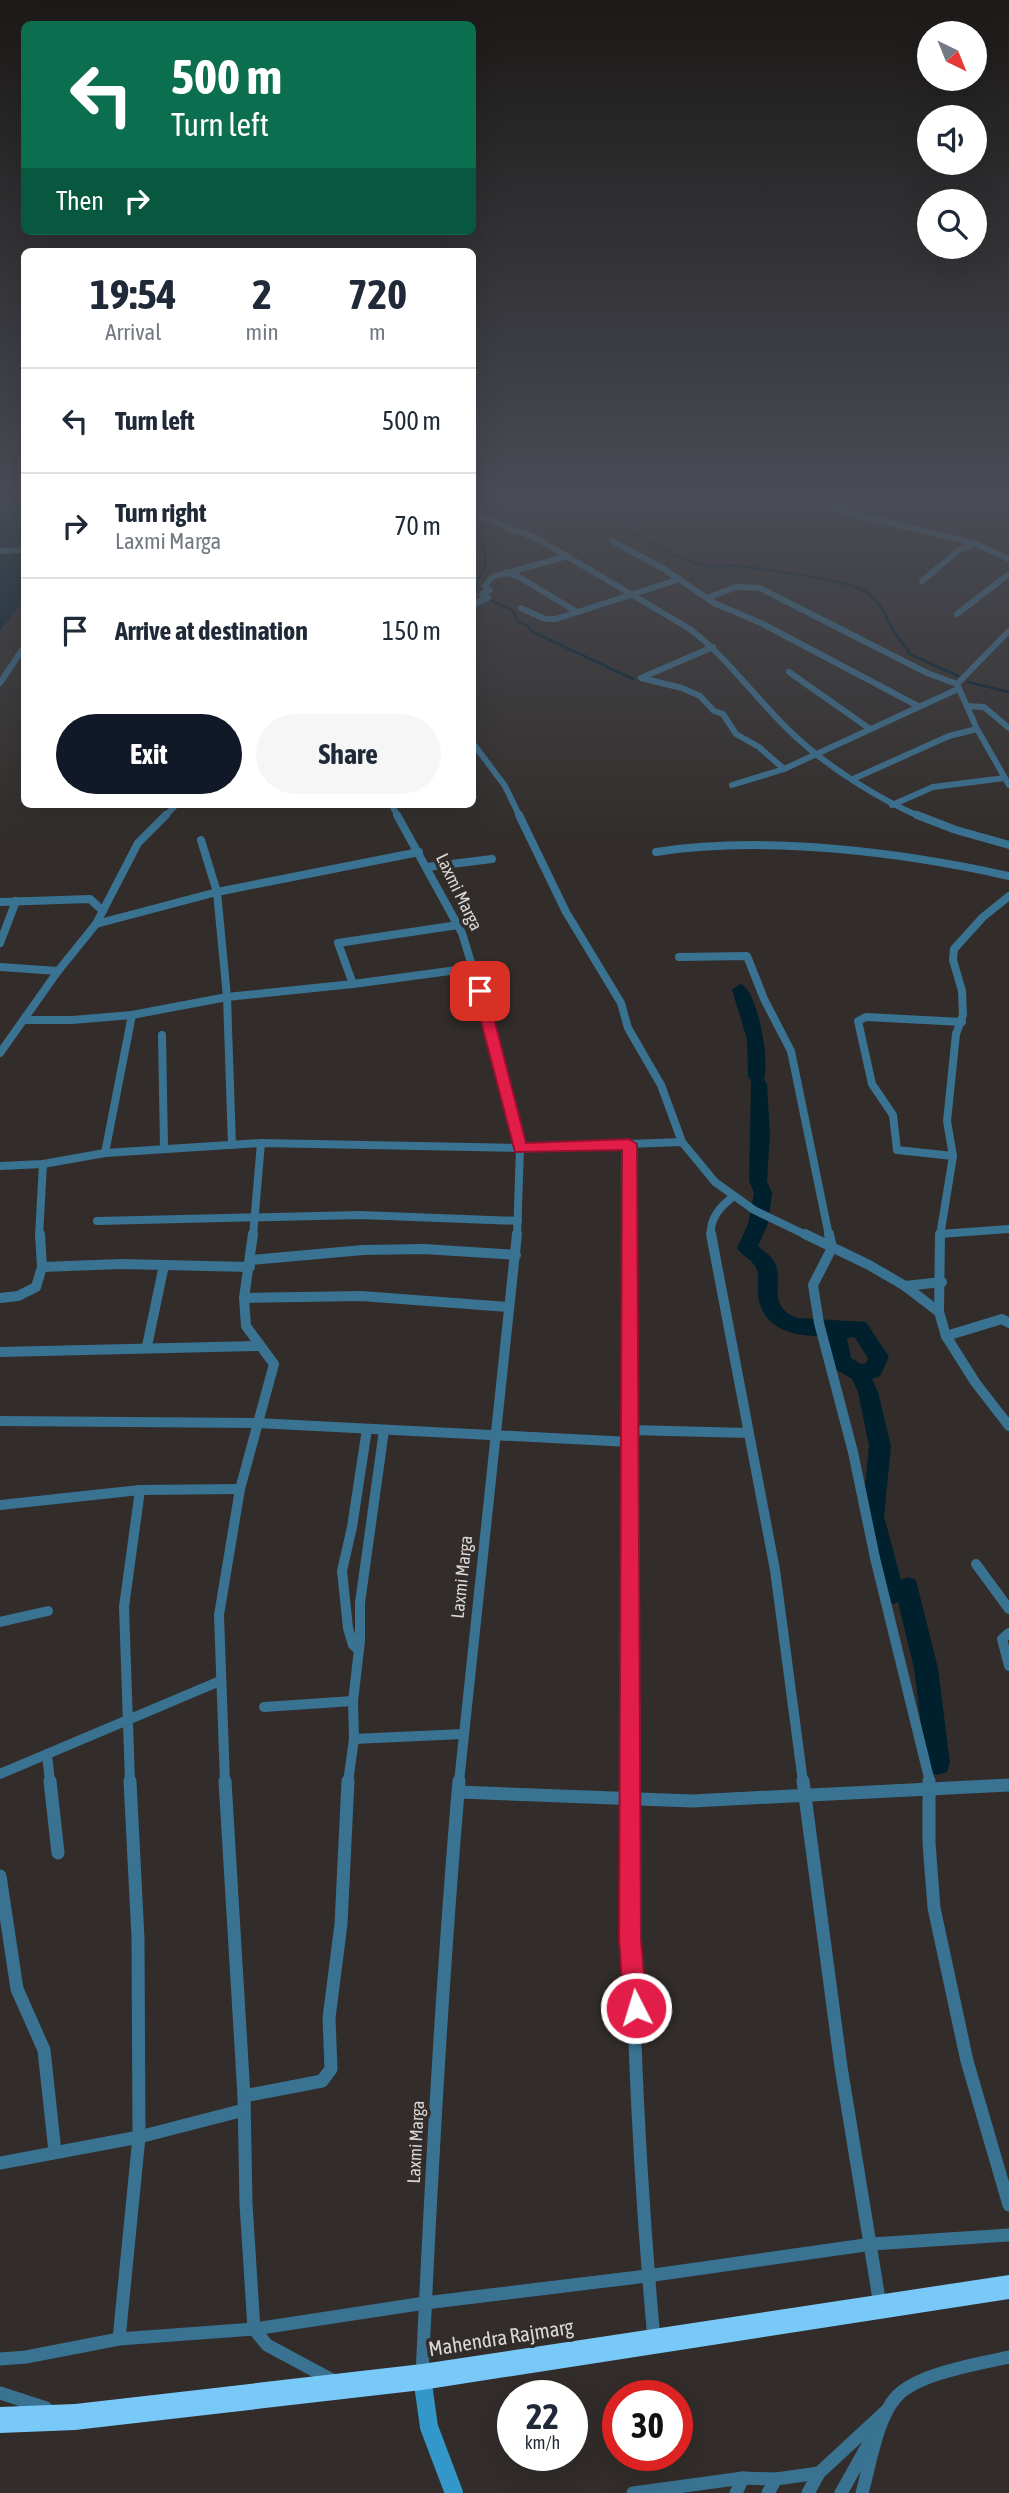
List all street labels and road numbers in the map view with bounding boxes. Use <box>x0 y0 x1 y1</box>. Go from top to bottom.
street label: Laxmi Marga <box>432 850 487 934</box>
street label: Laxmi Marga <box>447 1535 476 1619</box>
street label: Laxmi Marga <box>403 2100 428 2184</box>
street label: Mahendra Rajmarg <box>427 2314 575 2360</box>

